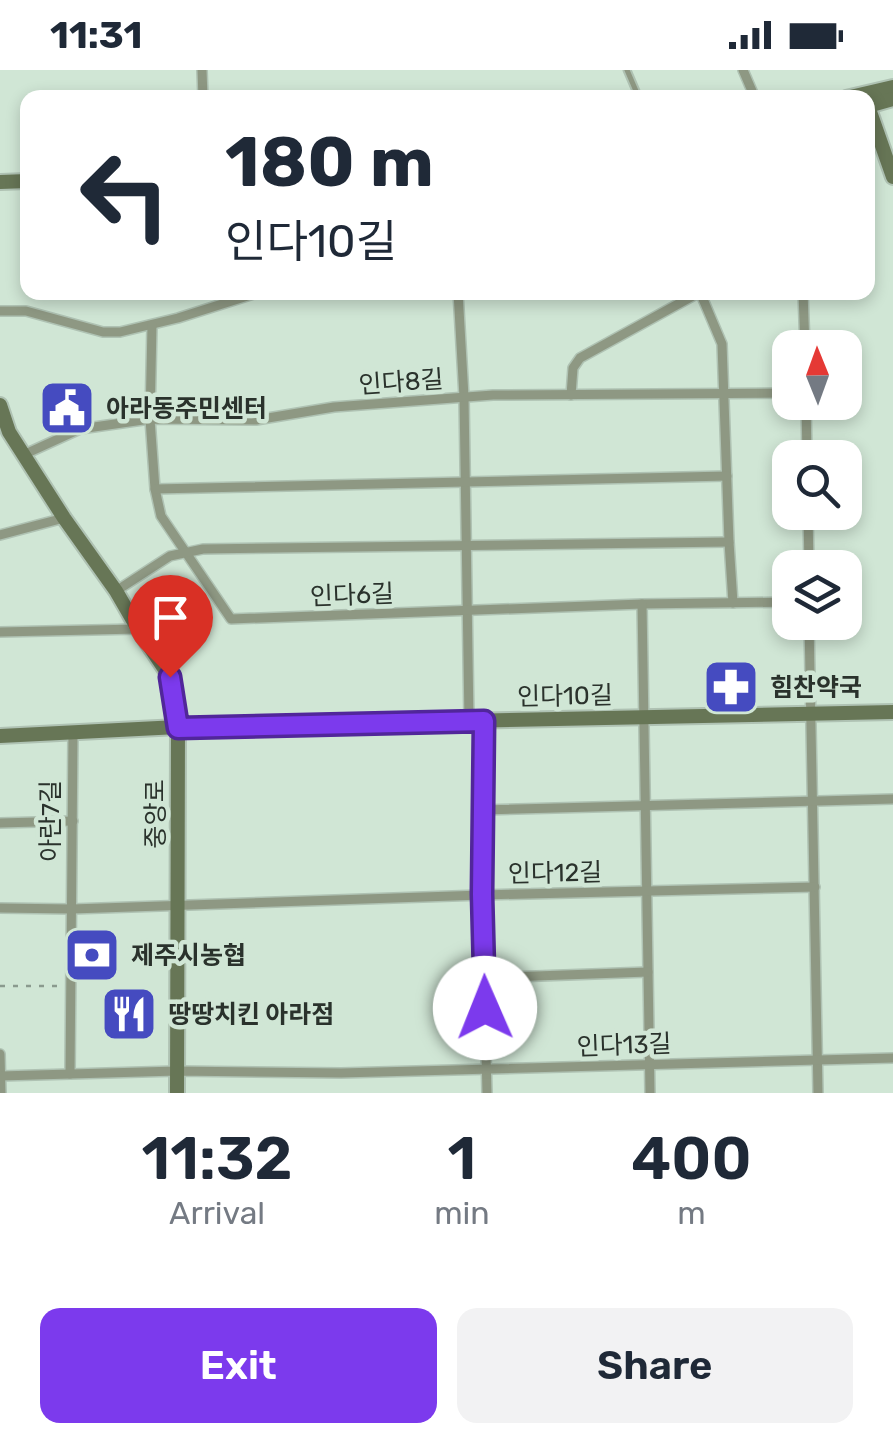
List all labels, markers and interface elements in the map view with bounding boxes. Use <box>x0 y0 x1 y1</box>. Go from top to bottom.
text: 11:31 <box>50 12 142 58</box>
text: 180 m <box>225 121 434 204</box>
icon: left <box>60 130 190 260</box>
text: 인다10길 <box>225 215 397 268</box>
north arrow <box>772 330 862 420</box>
map controls <box>772 330 862 640</box>
street label: 인다8길 <box>358 365 444 399</box>
public building icon: 아라동주민센터 <box>37 378 97 438</box>
place label: 아라동주민센터 <box>106 394 267 423</box>
button: search <box>772 440 862 530</box>
button: layers <box>772 550 862 640</box>
pin <box>128 575 213 678</box>
street label: 인다6길 <box>309 579 395 611</box>
icon: arrive <box>143 590 198 645</box>
pharmacy icon: 힘찬약국 <box>701 657 761 717</box>
place label: 힘찬약국 <box>770 673 862 702</box>
street label: 인다10길 <box>517 681 613 711</box>
street label: 중앙로 <box>141 779 170 849</box>
street label: 아란7길 <box>36 780 65 862</box>
street label: 인다12길 <box>508 858 602 888</box>
bank icon: 제주시농협 <box>62 925 122 985</box>
place label: 제주시농협 <box>131 941 246 970</box>
position arrow <box>433 956 537 1060</box>
restaurant icon: 땅땅치킨 아라점 <box>99 984 159 1044</box>
place label: 땅땅치킨 아라점 <box>168 1000 334 1029</box>
street label: 인다13길 <box>576 1029 672 1061</box>
text: 11:32 <box>142 1123 293 1194</box>
text: 1 <box>448 1123 476 1194</box>
text: 400 <box>631 1123 751 1194</box>
text: Arrival <box>169 1194 265 1232</box>
text: min <box>434 1194 490 1232</box>
text: m <box>677 1194 706 1232</box>
button: Exit <box>40 1308 437 1423</box>
button: Share <box>457 1308 853 1423</box>

